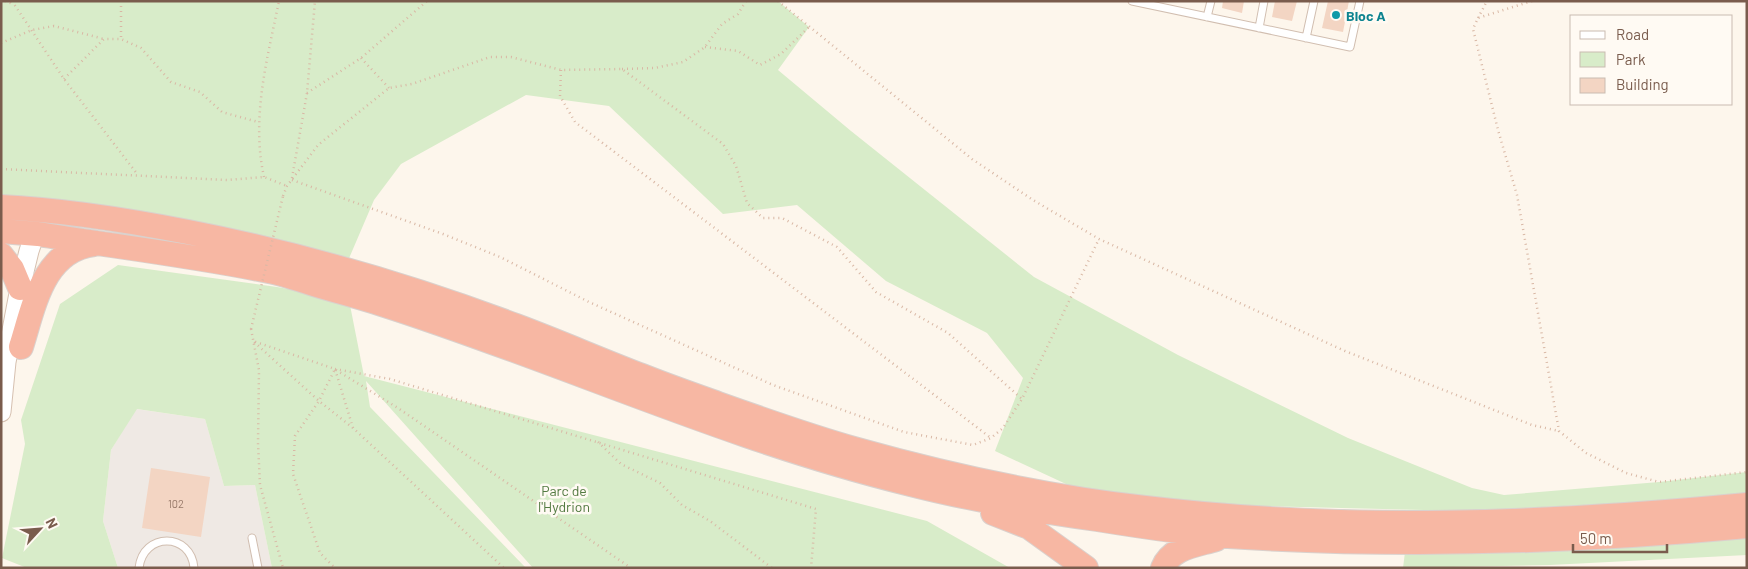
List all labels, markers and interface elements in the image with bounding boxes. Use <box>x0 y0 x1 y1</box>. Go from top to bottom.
place label: Bloc A <box>1346 7 1386 24</box>
marker: Bloc A <box>1330 9 1342 21</box>
legend <box>1570 15 1733 105</box>
text: Road <box>1616 25 1649 43</box>
text: Park <box>1616 50 1646 68</box>
text: Building <box>1616 75 1669 93</box>
park label: Parc de l'Hydrion <box>538 482 590 515</box>
house number: 102 <box>168 497 184 510</box>
north arrow <box>15 504 65 554</box>
text: N <box>42 515 62 531</box>
scale bar <box>1573 522 1667 554</box>
text: 50 m <box>1580 529 1612 547</box>

